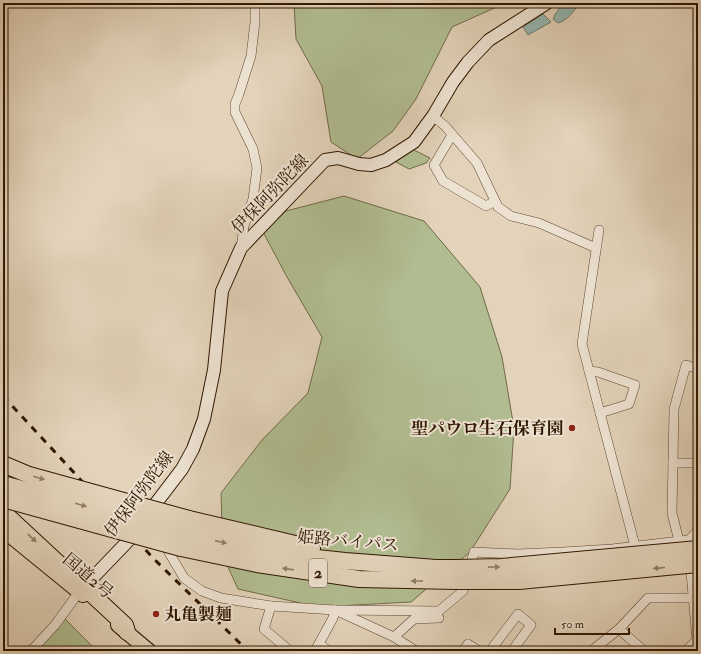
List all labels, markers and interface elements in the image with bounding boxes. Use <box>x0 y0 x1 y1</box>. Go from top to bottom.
street label: 伊保阿弥陀線 <box>227 150 313 238</box>
place label: 聖パウロ生石保育園 <box>411 418 564 439</box>
marker: 聖パウロ生石保育園 <box>567 423 577 433</box>
street label: 伊保阿弥陀線 <box>100 447 178 541</box>
one-way arrow <box>34 475 46 481</box>
one-way arrow <box>75 502 87 508</box>
street label: 姫路バイパス <box>296 526 400 556</box>
one-way arrow <box>27 533 37 543</box>
one-way arrow <box>215 540 228 546</box>
street label: 国道2号 <box>58 549 118 603</box>
road number: 2 <box>309 559 327 587</box>
one-way arrow <box>488 564 501 570</box>
one-way arrow <box>653 565 665 571</box>
one-way arrow <box>282 566 294 572</box>
one-way arrow <box>410 578 423 584</box>
place label: 丸亀製麺 <box>164 604 232 625</box>
marker: 丸亀製麺 <box>151 609 161 619</box>
scale bar <box>555 610 629 636</box>
text: 50 m <box>561 617 585 632</box>

